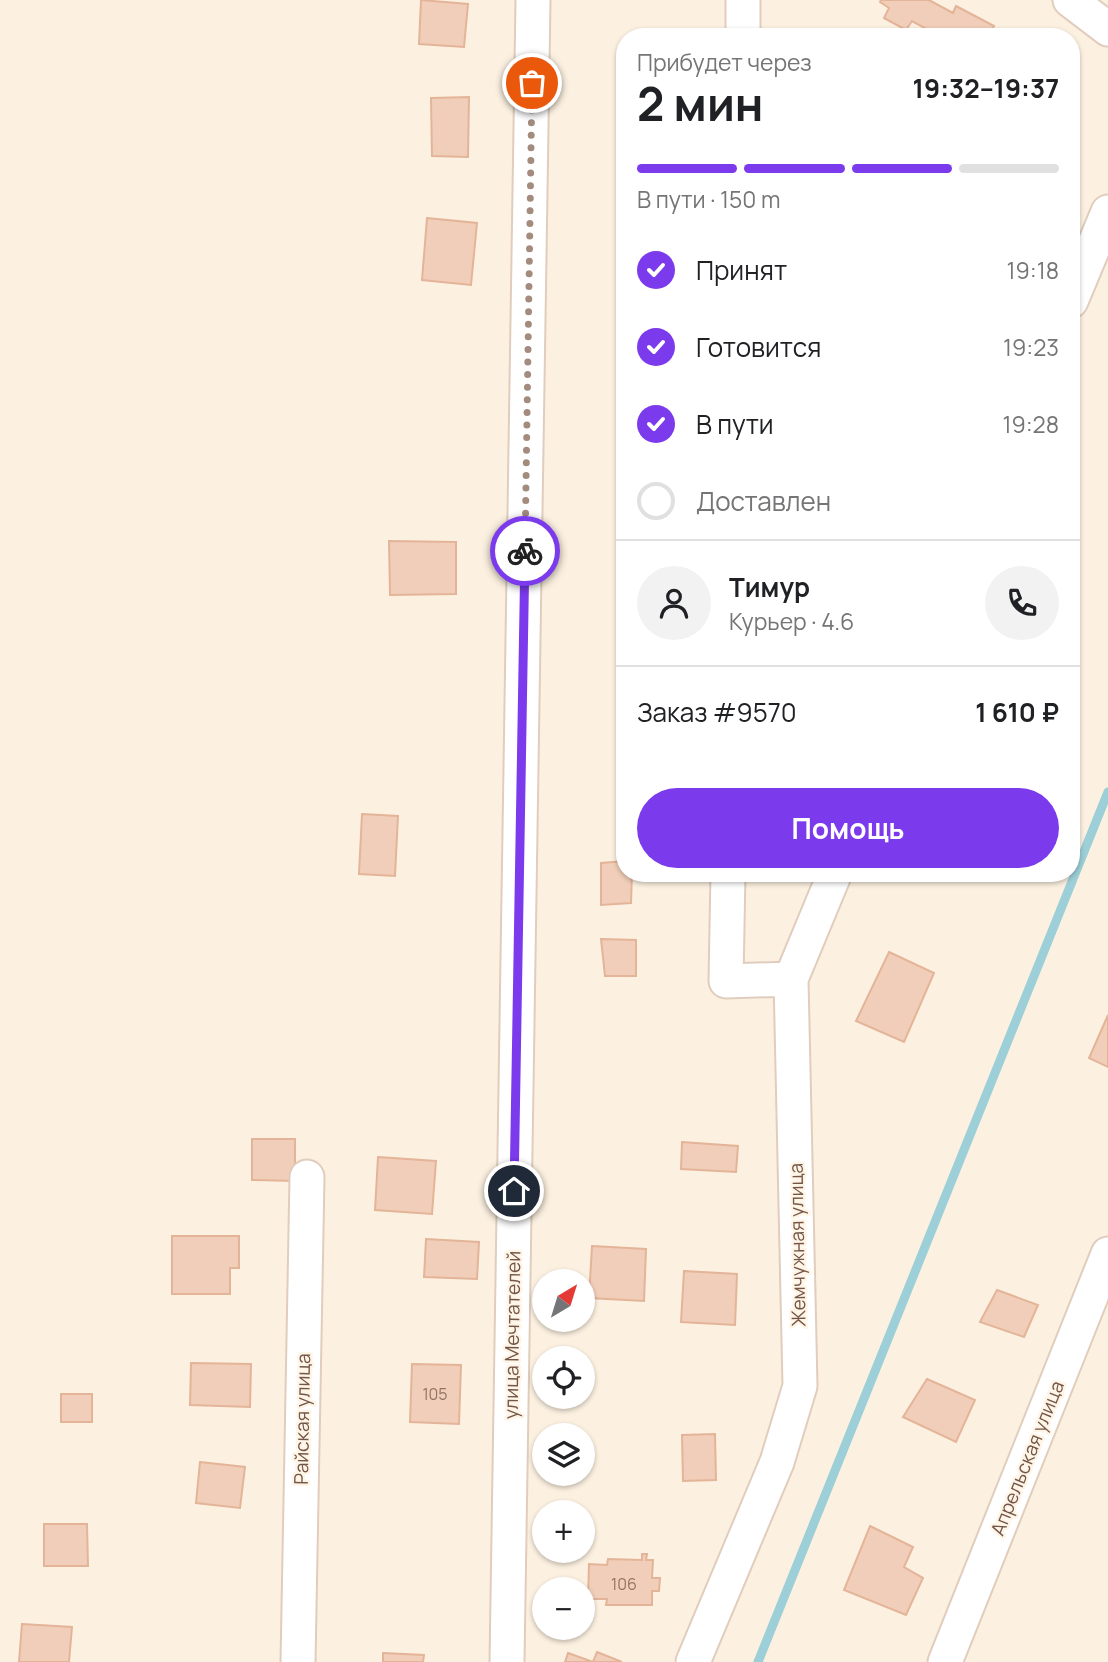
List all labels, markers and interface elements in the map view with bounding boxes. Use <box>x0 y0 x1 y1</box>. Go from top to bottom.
text: Прибудет через <box>637 46 812 78</box>
pin <box>502 53 562 113</box>
icon: bag <box>513 64 551 102</box>
text: 19:32–19:37 <box>913 70 1059 106</box>
text: 2 мин <box>637 72 764 135</box>
text: В пути · 150 m <box>637 183 780 215</box>
icon: check <box>637 251 675 289</box>
text: Принят <box>696 252 787 288</box>
text: 19:18 <box>1007 254 1059 286</box>
icon: check <box>637 328 675 366</box>
text: Готовится <box>696 329 821 365</box>
text: 19:23 <box>1003 331 1059 363</box>
icon: check <box>637 405 675 443</box>
text: В пути <box>696 406 774 442</box>
text: 19:28 <box>1002 408 1059 440</box>
text: Доставлен <box>696 483 831 519</box>
courier <box>490 516 560 586</box>
icon: bike <box>506 532 544 570</box>
button: person <box>637 566 711 640</box>
button: phone <box>985 566 1059 640</box>
text: Тимур <box>729 569 810 605</box>
text: Курьер · 4.6 <box>729 605 854 637</box>
text: Заказ #9570 <box>637 694 797 730</box>
text: 1 610 ₽ <box>975 694 1059 730</box>
button: Помощь <box>637 788 1059 868</box>
pin <box>484 1161 544 1221</box>
street label: Жемчужная улица <box>783 1163 811 1327</box>
icon: home <box>495 1172 533 1210</box>
street label: улица Мечтателей <box>498 1251 526 1419</box>
north arrow <box>532 1269 595 1332</box>
map controls <box>532 1269 595 1640</box>
button: locate <box>532 1346 595 1409</box>
street label: Райская улица <box>288 1353 316 1485</box>
street label: Апрельская улица <box>984 1377 1070 1539</box>
house number: 105 <box>422 1383 448 1405</box>
button: layers <box>532 1423 595 1486</box>
button: + <box>532 1500 595 1563</box>
house number: 106 <box>611 1573 637 1595</box>
button: − <box>532 1577 595 1640</box>

